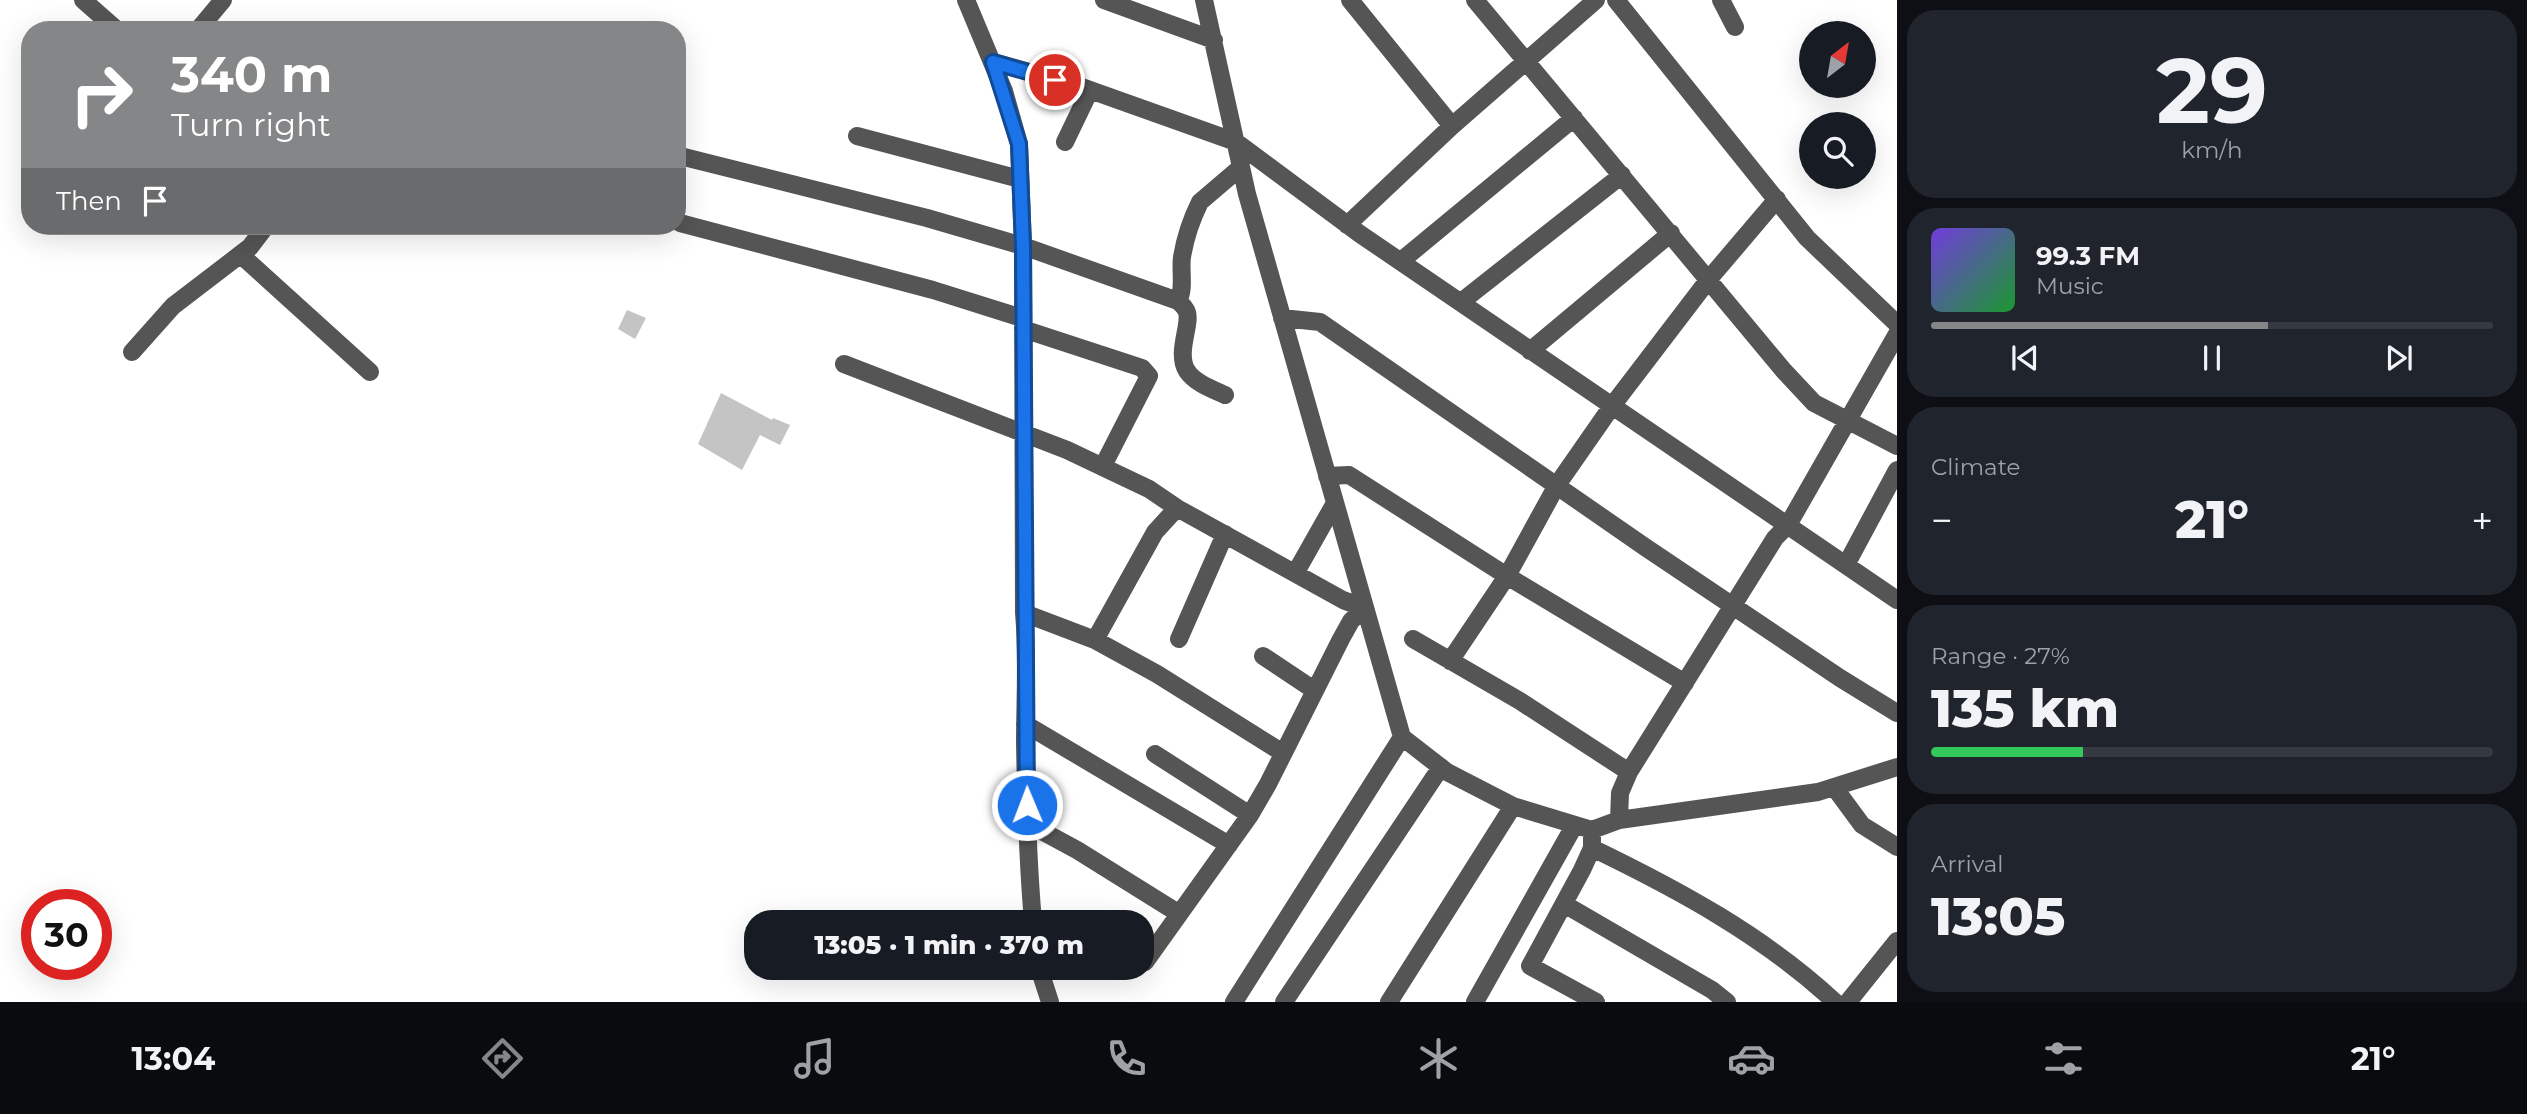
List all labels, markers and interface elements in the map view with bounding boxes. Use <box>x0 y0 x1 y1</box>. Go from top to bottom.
north arrow <box>1799 21 1876 98</box>
map controls <box>1799 21 1876 189</box>
text: 29 <box>2156 35 2268 146</box>
text: 340 m <box>171 45 332 104</box>
icon: right <box>56 49 147 140</box>
pin <box>1025 50 1085 110</box>
icon: arrive <box>1036 61 1074 99</box>
text: Turn right <box>171 105 331 144</box>
button: search <box>1799 112 1876 189</box>
text: km/h <box>2181 136 2243 164</box>
icon: arrive <box>136 182 174 220</box>
text: Then <box>56 185 122 217</box>
text: 99.3 FM <box>2036 240 2140 272</box>
text: Music <box>2036 272 2104 300</box>
icon: previous <box>2006 339 2044 377</box>
icon: pause <box>2193 339 2231 377</box>
icon: next <box>2380 339 2418 377</box>
text: Climate <box>1931 453 2020 481</box>
text: 21° <box>2175 488 2249 551</box>
text: − <box>1931 497 1953 544</box>
text: + <box>2471 497 2493 544</box>
text: Range · 27% <box>1931 642 2070 670</box>
text: 135 km <box>1931 677 2119 740</box>
position arrow <box>990 768 1064 842</box>
text: Arrival <box>1931 850 2004 878</box>
text: 13:05 <box>1931 885 2065 948</box>
speed limit sign: 30 <box>21 889 112 980</box>
text: 13:05 · 1 min · 370 m <box>814 929 1084 961</box>
icon: directions <box>478 1034 527 1083</box>
icon: music <box>790 1034 839 1083</box>
icon: phone <box>1102 1034 1151 1083</box>
icon: climate <box>1414 1034 1463 1083</box>
icon: car <box>1727 1034 1776 1083</box>
icon: filters <box>2039 1034 2088 1083</box>
text: 13:04 <box>132 1039 215 1078</box>
text: 21° <box>2351 1039 2395 1078</box>

